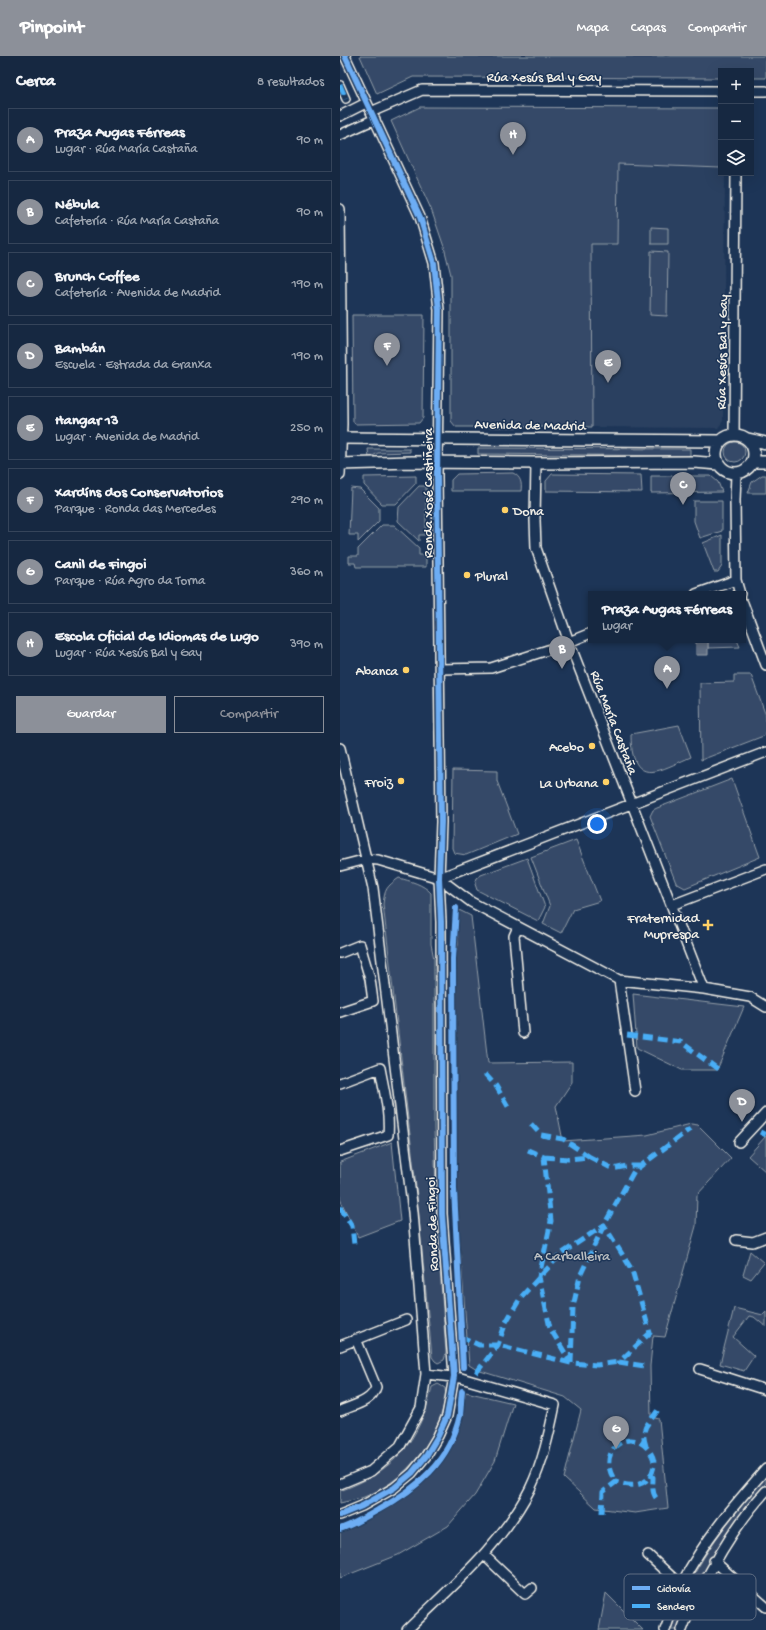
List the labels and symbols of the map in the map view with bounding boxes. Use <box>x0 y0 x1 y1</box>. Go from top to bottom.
street label: Rúa Xesús Bal y Gay <box>487 70 602 87</box>
pin: H <box>500 122 526 155</box>
street label: Rúa Xesús Bal y Gay <box>714 294 733 410</box>
pin: F <box>374 333 400 366</box>
pin: E <box>595 350 621 383</box>
street label: Avenida de Madrid <box>474 417 588 436</box>
street label: Ronda Xosé Castiñeira <box>421 427 438 558</box>
pin: C <box>670 472 696 505</box>
place label: Dona <box>512 504 545 521</box>
marker: Dona <box>500 505 510 515</box>
place label: Plural <box>474 569 508 586</box>
marker: Plural <box>462 570 472 580</box>
pin: B <box>549 636 575 669</box>
pin: A <box>654 656 680 689</box>
place label: Abanca <box>355 664 399 681</box>
marker: Abanca <box>401 665 411 675</box>
street label: Rúa María Castaña <box>585 669 641 778</box>
place label: Acebo <box>549 740 584 757</box>
marker: Acebo <box>587 741 597 751</box>
place label: Froiz <box>363 775 394 792</box>
marker: Froiz <box>396 776 406 786</box>
place label: La Urbana <box>539 776 599 793</box>
marker: La Urbana <box>601 777 611 787</box>
your location <box>587 814 607 834</box>
place label: Fraternidad Muprespa <box>626 911 701 944</box>
marker: Fraternidad Muprespa <box>702 919 714 931</box>
pin: D <box>729 1089 755 1122</box>
street label: Ronda de Fingoi <box>423 1176 444 1271</box>
park label: A Carballeira <box>534 1249 611 1266</box>
pin: G <box>603 1416 629 1449</box>
legend <box>624 1574 756 1620</box>
text: Ciclovía <box>657 1584 691 1596</box>
text: Sendero <box>657 1602 695 1614</box>

